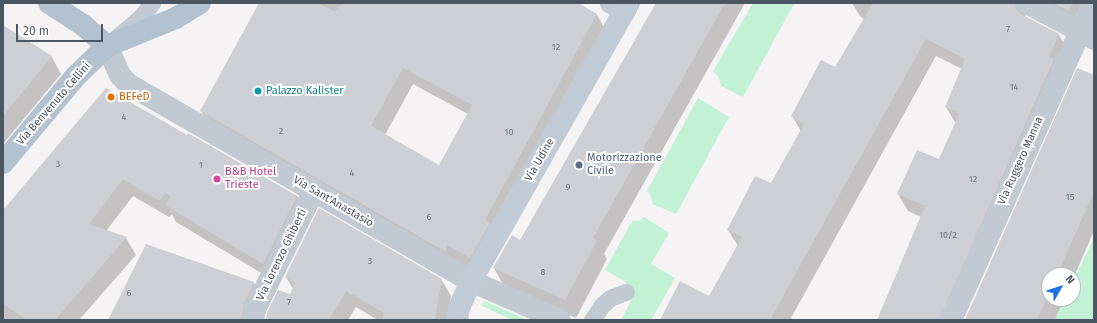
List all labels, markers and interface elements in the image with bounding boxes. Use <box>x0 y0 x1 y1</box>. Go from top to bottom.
scale bar <box>18 16 105 42</box>
text: 20 m <box>23 24 49 38</box>
house number: 7 <box>1006 24 1010 34</box>
house number: 12 <box>552 42 560 52</box>
street label: Via Benvenuto Cellini <box>14 60 94 148</box>
house number: 14 <box>1010 82 1018 92</box>
place label: Palazzo Kalister <box>266 84 343 98</box>
marker: Palazzo Kalister <box>253 86 263 96</box>
place label: BEFeD <box>119 90 150 104</box>
marker: BEFeD <box>106 92 116 102</box>
house number: 4 <box>122 112 126 122</box>
street label: Via Ruggero Manna <box>996 115 1046 207</box>
house number: 2 <box>279 126 283 136</box>
house number: 10 <box>505 127 513 137</box>
street label: Via Udine <box>522 136 558 184</box>
place label: Motorizzazione Civile <box>587 152 662 178</box>
house number: 3 <box>56 159 60 169</box>
house number: 1 <box>199 160 203 170</box>
marker: Motorizzazione Civile <box>574 160 584 170</box>
place label: B&B Hotel Trieste <box>225 166 276 192</box>
house number: 4 <box>350 168 354 178</box>
marker: B&B Hotel Trieste <box>212 174 222 184</box>
street label: Via Sant'Anastasio <box>290 174 376 230</box>
house number: 12 <box>969 174 977 184</box>
house number: 9 <box>566 182 570 192</box>
house number: 15 <box>1066 192 1074 202</box>
street label: Via Lorenzo Ghiberti <box>254 207 310 303</box>
house number: 6 <box>427 212 431 222</box>
house number: 10/2 <box>939 230 957 240</box>
house number: 3 <box>368 256 372 266</box>
house number: 8 <box>541 267 545 277</box>
north arrow <box>1041 267 1081 307</box>
text: N <box>1063 273 1077 287</box>
house number: 6 <box>127 288 131 298</box>
house number: 7 <box>287 297 291 307</box>

